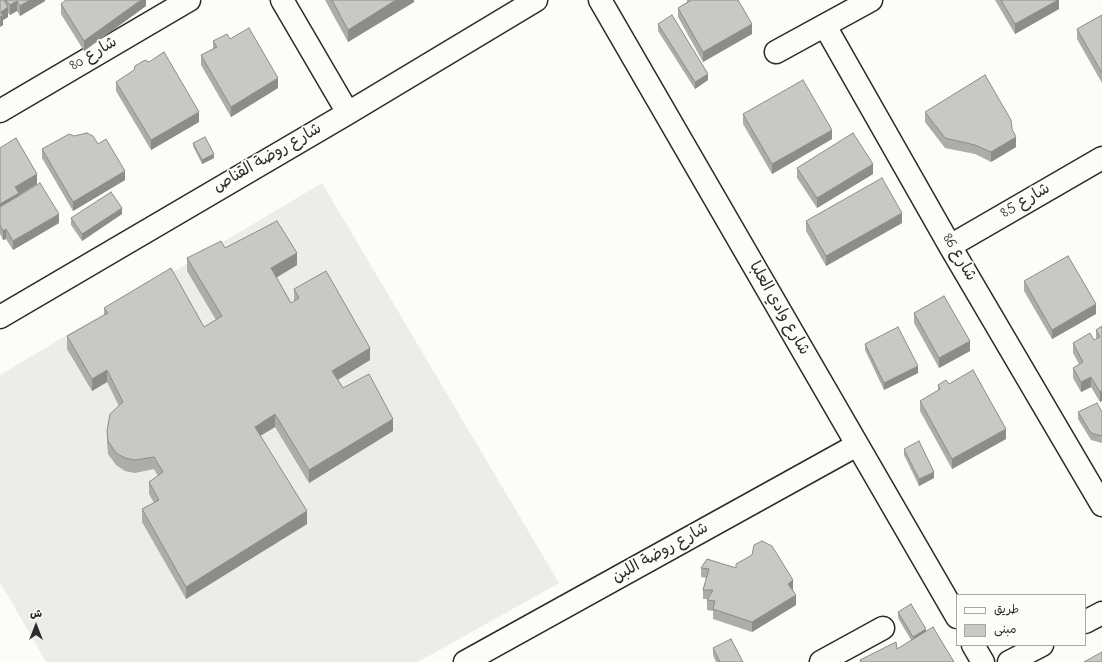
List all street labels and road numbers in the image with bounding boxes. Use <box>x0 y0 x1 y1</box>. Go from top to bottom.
street label: شارع 80 <box>67 34 121 76</box>
street label: شارع روضة القناص <box>210 120 326 198</box>
street label: شارع 85 <box>998 180 1054 224</box>
street label: شارع 86 <box>937 231 979 285</box>
street label: شارع وادي العلبا <box>743 259 813 359</box>
street label: شارع روضة اللبن <box>610 520 712 588</box>

